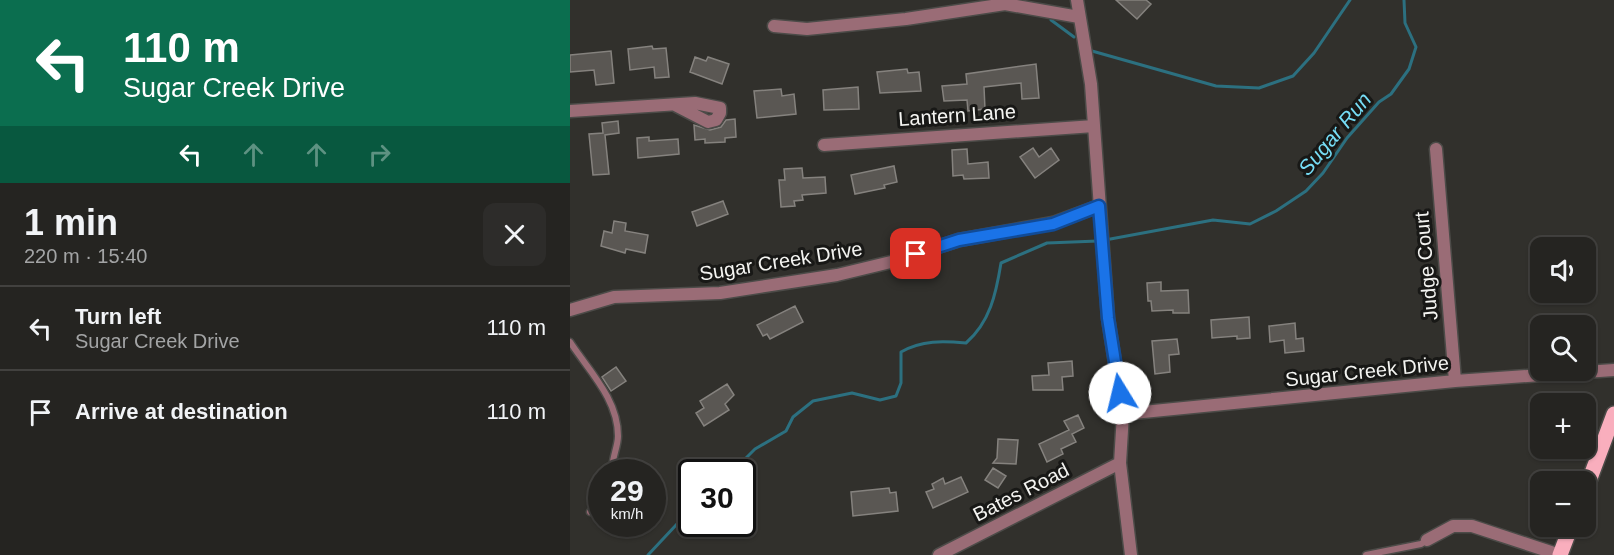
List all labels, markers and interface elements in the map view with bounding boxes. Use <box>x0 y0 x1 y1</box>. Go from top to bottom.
icon: left <box>24 24 102 102</box>
text: 110 m <box>123 24 240 71</box>
text: Sugar Creek Drive <box>123 73 345 103</box>
water label: Sugar Run <box>1294 88 1376 180</box>
street label: Lantern Lane <box>897 100 1017 130</box>
icon: left <box>174 138 207 171</box>
icon: ahead <box>237 138 270 171</box>
icon: ahead <box>300 138 333 171</box>
icon: right <box>363 138 396 171</box>
text: 1 min <box>24 202 118 243</box>
button: close <box>483 203 546 266</box>
street label: Judge Court <box>1410 210 1442 321</box>
pin <box>890 228 941 279</box>
street label: Sugar Creek Drive <box>698 237 864 285</box>
icon: arrive <box>899 237 932 270</box>
map controls <box>1530 237 1596 537</box>
button: sound <box>1530 237 1596 303</box>
text: 220 m · 15:40 <box>24 245 147 267</box>
text: Turn left <box>75 304 161 329</box>
icon: left <box>24 312 57 345</box>
text: 110 m <box>486 315 546 340</box>
button: search <box>1530 315 1596 381</box>
text: Sugar Creek Drive <box>75 330 240 352</box>
street label: Sugar Creek Drive <box>1284 351 1450 391</box>
position arrow <box>1088 361 1152 425</box>
button: + <box>1530 393 1596 459</box>
icon: arrive <box>24 396 57 429</box>
text: Arrive at destination <box>75 399 288 424</box>
text: 110 m <box>486 399 546 424</box>
street label: Bates Road <box>969 458 1073 526</box>
speed limit sign: 30 <box>678 459 756 537</box>
button: − <box>1530 471 1596 537</box>
text: 29 <box>610 474 644 507</box>
text: km/h <box>611 505 643 522</box>

